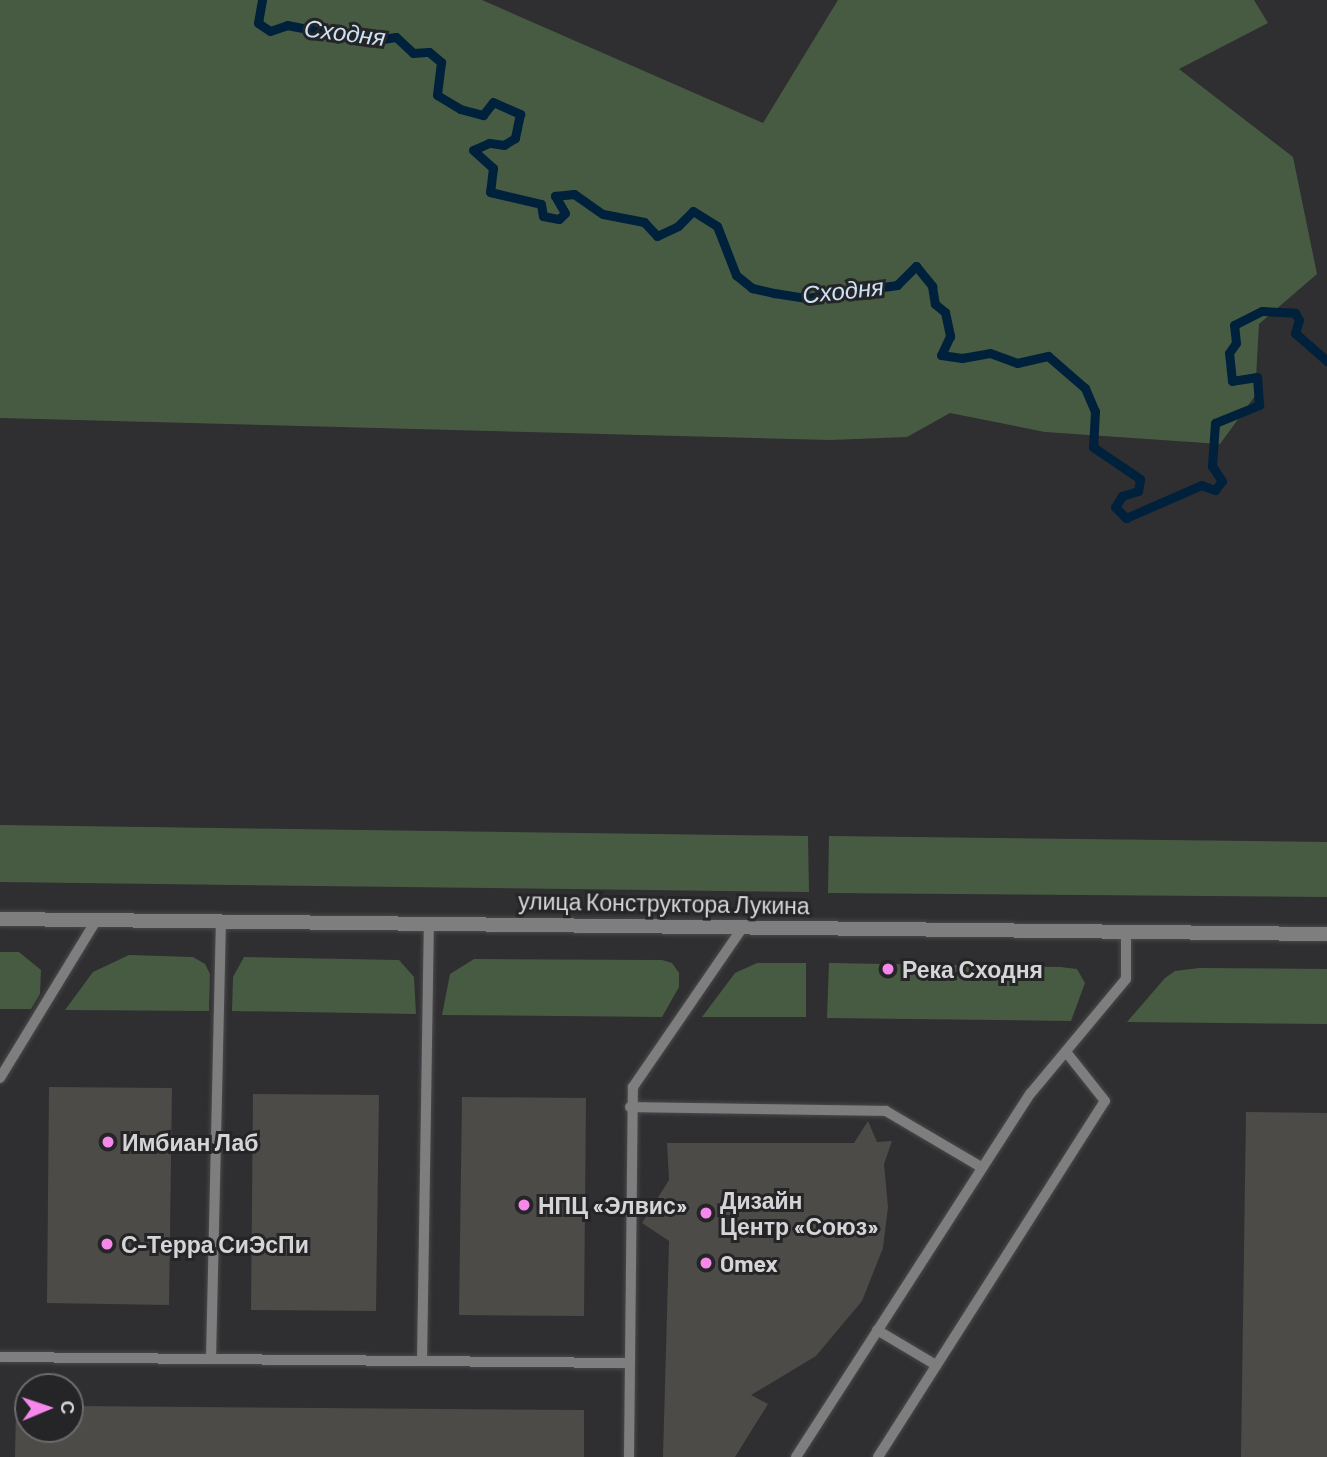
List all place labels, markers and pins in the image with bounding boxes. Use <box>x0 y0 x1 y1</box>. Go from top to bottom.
place label: Река Сходня <box>902 955 1043 983</box>
marker: Река Сходня <box>880 961 896 977</box>
place label: Имбиан Лаб <box>122 1128 259 1156</box>
marker: Имбиан Лаб <box>100 1134 116 1150</box>
place label: Дизайн Центр «Союз» <box>720 1186 879 1240</box>
place label: НПЦ «Элвис» <box>538 1191 687 1219</box>
marker: НПЦ «Элвис» <box>516 1197 532 1213</box>
marker: Дизайн Центр «Союз» <box>698 1205 714 1221</box>
place label: С-Терра СиЭсПи <box>121 1230 309 1258</box>
marker: С-Терра СиЭсПи <box>99 1236 115 1252</box>
place label: Omex <box>720 1249 778 1277</box>
marker: Omex <box>698 1255 714 1271</box>

